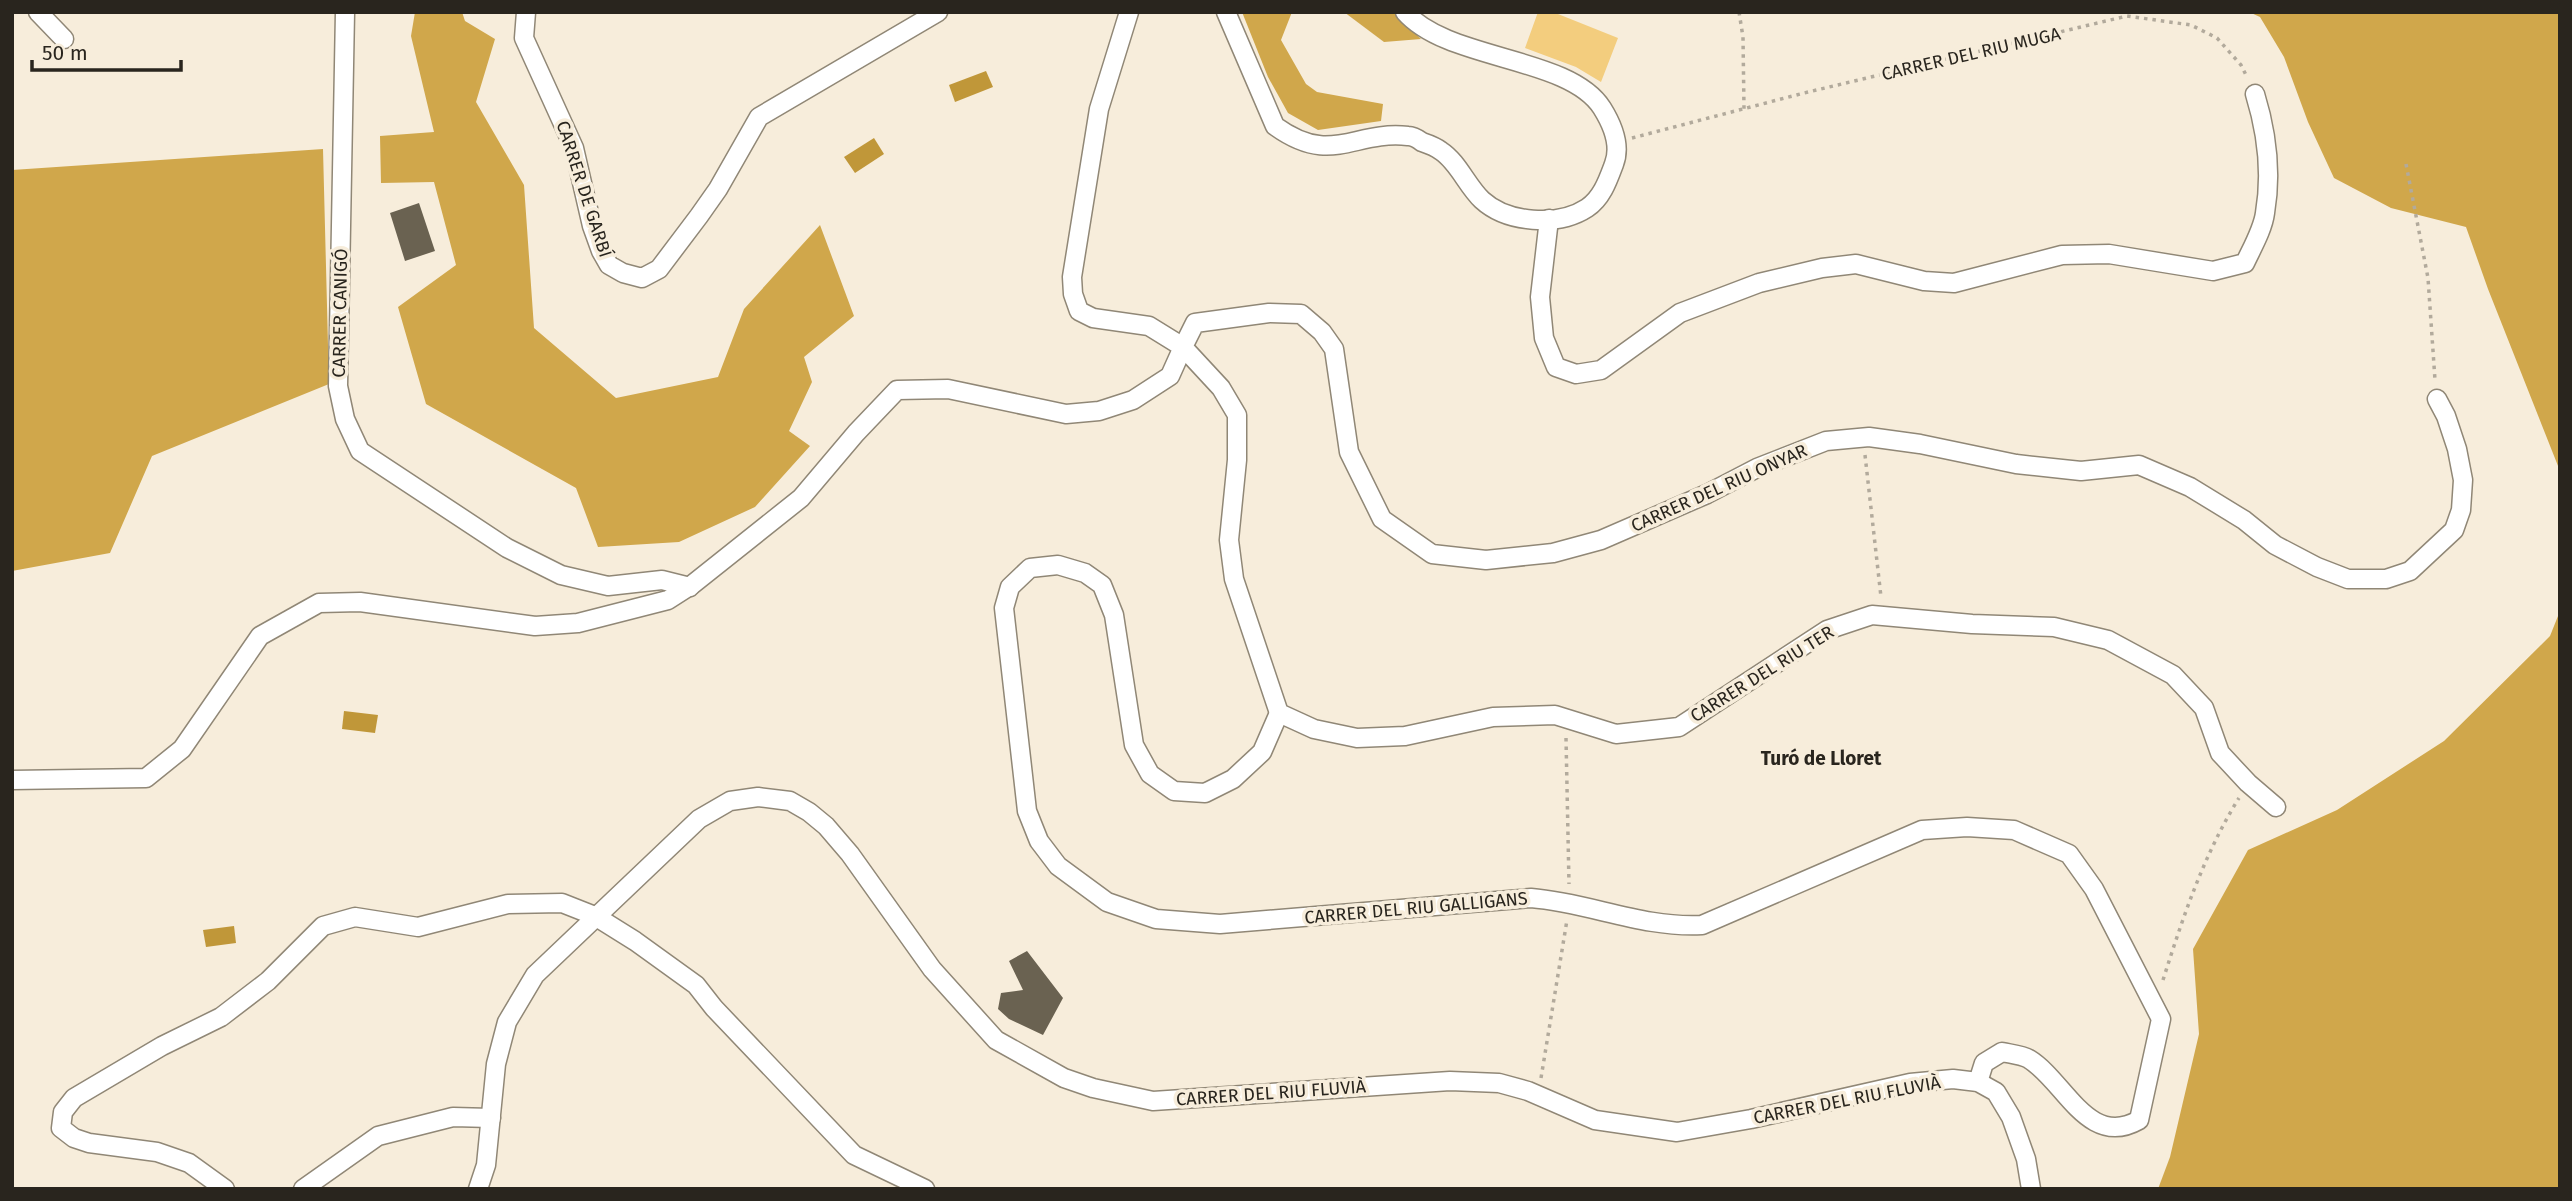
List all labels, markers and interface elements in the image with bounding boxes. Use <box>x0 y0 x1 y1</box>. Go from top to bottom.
street label: CARRER DEL RIU MUGA <box>1879 23 2063 85</box>
scale bar <box>32 28 180 72</box>
text: 50 m <box>42 40 88 66</box>
street label: CARRER DE GARBÍ <box>552 118 617 260</box>
street label: CARRER CANIGÓ <box>328 248 352 378</box>
street label: CARRER DEL RIU ONYAR <box>1628 439 1810 537</box>
street label: CARRER DEL RIU TER <box>1686 621 1838 727</box>
district label: Turó de Lloret <box>1761 747 1882 770</box>
street label: CARRER DEL RIU GALLIGANS <box>1303 887 1529 929</box>
street label: CARRER DEL RIU FLUVIÀ <box>1751 1070 1943 1129</box>
street label: CARRER DEL RIU FLUVIÀ <box>1175 1074 1367 1111</box>

